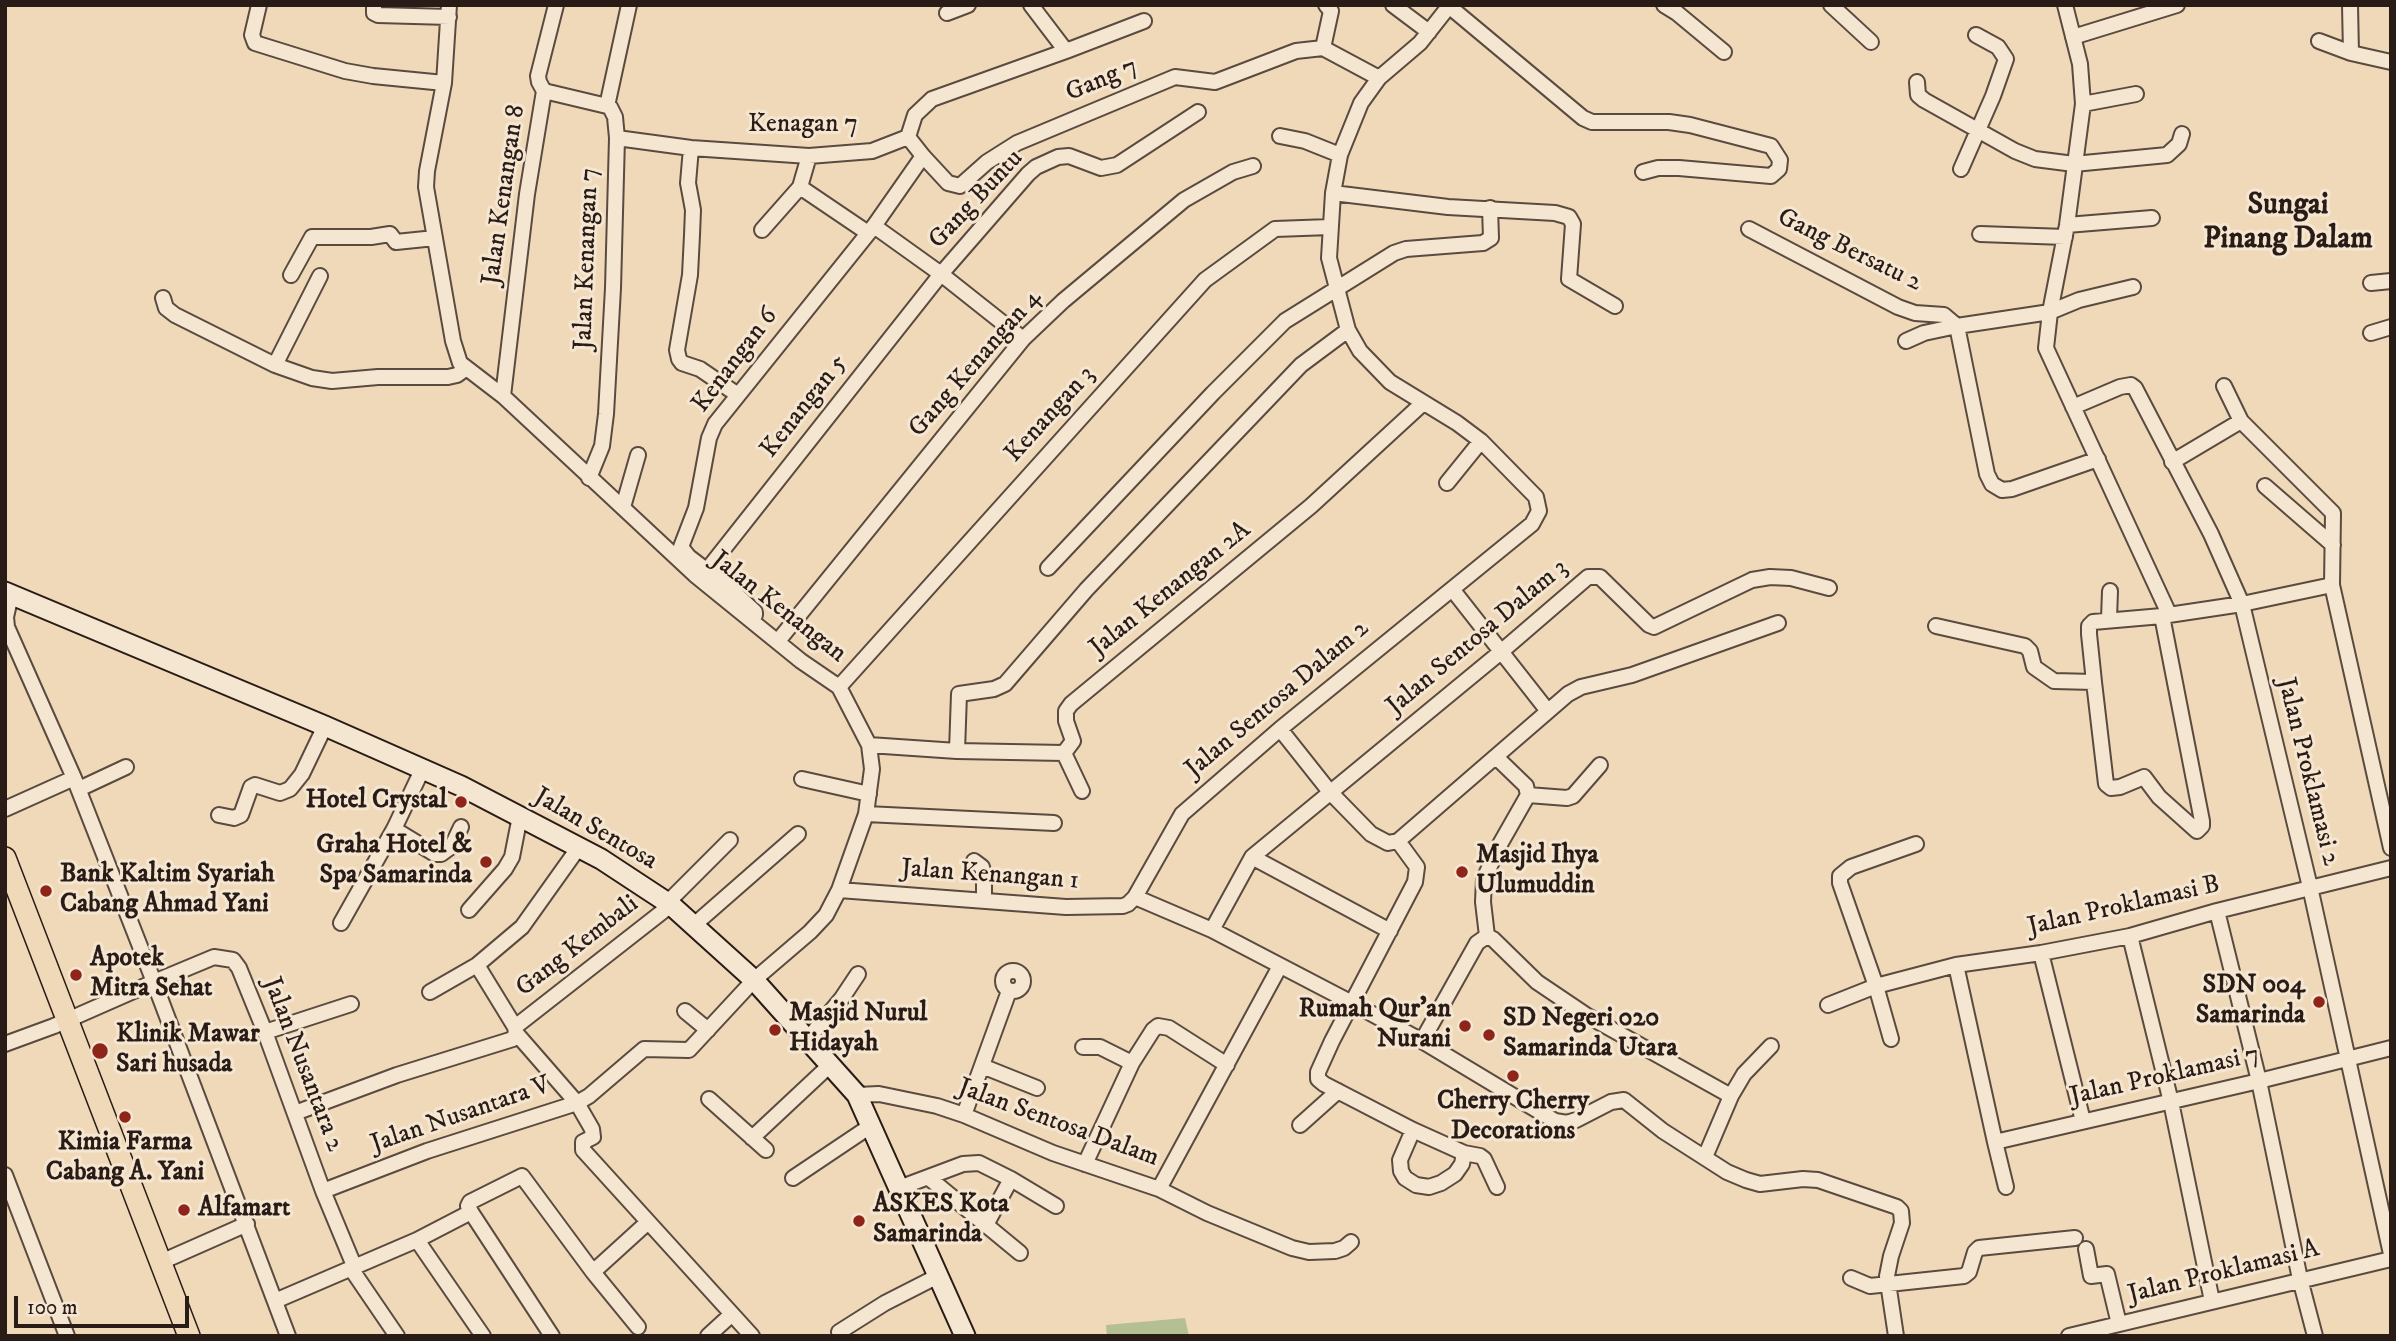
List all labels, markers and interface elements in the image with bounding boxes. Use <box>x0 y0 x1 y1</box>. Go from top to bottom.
street label: Gang 7 <box>1062 52 1142 110</box>
street label: Jalan Kenangan 8 <box>477 103 533 287</box>
street label: Kenagan 7 <box>748 110 858 142</box>
street label: Gang Buntu <box>923 144 1031 256</box>
street label: Jalan Kenangan 7 <box>569 167 607 351</box>
district label: Sungai Pinang Dalam <box>2203 189 2373 260</box>
street label: Gang Bersatu 2 <box>1772 203 1926 299</box>
street label: Gang Kenangan 4 <box>903 284 1049 444</box>
street label: Kenangan 6 <box>686 302 786 420</box>
street label: Kenangan 5 <box>755 349 855 465</box>
street label: Kenangan 3 <box>999 360 1103 470</box>
street label: Jalan Kenangan 2A <box>1084 516 1258 664</box>
street label: Jalan Kenangan <box>704 545 852 671</box>
street label: Jalan Sentosa Dalam 3 <box>1381 553 1575 723</box>
street label: Jalan Sentosa Dalam 2 <box>1180 614 1376 786</box>
street label: Jalan Proklamasi 2 <box>2269 675 2345 869</box>
street label: Jalan Sentosa <box>528 782 662 878</box>
place label: Hotel Crystal <box>305 786 447 818</box>
marker: Hotel Crystal <box>453 794 469 810</box>
place label: Graha Hotel & Spa Samarinda <box>316 831 472 892</box>
place label: Masjid Ihya Ulumuddin <box>1476 841 1598 903</box>
marker: Graha Hotel & Spa Samarinda <box>478 854 494 870</box>
street label: Jalan Kenangan 1 <box>900 854 1080 898</box>
place label: Bank Kaltim Syariah Cabang Ahmad Yani <box>60 860 275 922</box>
marker: Masjid Ihya Ulumuddin <box>1454 864 1470 880</box>
street label: Jalan Proklamasi B <box>2025 870 2223 944</box>
marker: Bank Kaltim Syariah Cabang Ahmad Yani <box>38 883 54 899</box>
street label: Gang Kembali <box>510 889 646 1005</box>
place label: Apotek Mitra Sehat <box>90 944 212 1006</box>
marker: Apotek Mitra Sehat <box>68 967 84 983</box>
place label: SDN 004 Samarinda <box>2196 971 2305 1032</box>
street label: Jalan Nusantara 2 <box>254 974 350 1156</box>
marker: SDN 004 Samarinda <box>2311 994 2327 1010</box>
place label: Rumah Qur'an Nurani <box>1299 995 1451 1056</box>
place label: Masjid Nurul Hidayah <box>789 999 927 1060</box>
place label: SD Negeri 020 Samarinda Utara <box>1503 1004 1677 1066</box>
marker: Rumah Qur'an Nurani <box>1457 1018 1473 1034</box>
place label: Klinik Mawar Sari husada <box>116 1020 260 1082</box>
marker: Masjid Nurul Hidayah <box>767 1022 783 1038</box>
marker: SD Negeri 020 Samarinda Utara <box>1481 1027 1497 1043</box>
street label: Jalan Proklamasi 7 <box>2067 1040 2263 1114</box>
marker: Klinik Mawar Sari husada <box>90 1041 110 1061</box>
marker: Cherry Cherry Decorations <box>1505 1068 1521 1084</box>
street label: Jalan Nusantara V <box>367 1071 555 1161</box>
street label: Jalan Sentosa Dalam <box>953 1073 1163 1175</box>
place label: Cherry Cherry Decorations <box>1437 1087 1589 1148</box>
marker: Kimia Farma Cabang A. Yani <box>117 1109 133 1125</box>
place label: Kimia Farma Cabang A. Yani <box>46 1128 204 1190</box>
place label: ASKES Kota Samarinda <box>873 1190 1009 1252</box>
place label: Alfamart <box>198 1194 290 1226</box>
marker: Alfamart <box>176 1202 192 1218</box>
marker: ASKES Kota Samarinda <box>851 1213 867 1229</box>
street label: Jalan Proklamasi A <box>2125 1234 2323 1312</box>
scale bar <box>18 1282 192 1326</box>
text: 100 m <box>27 1295 78 1321</box>

